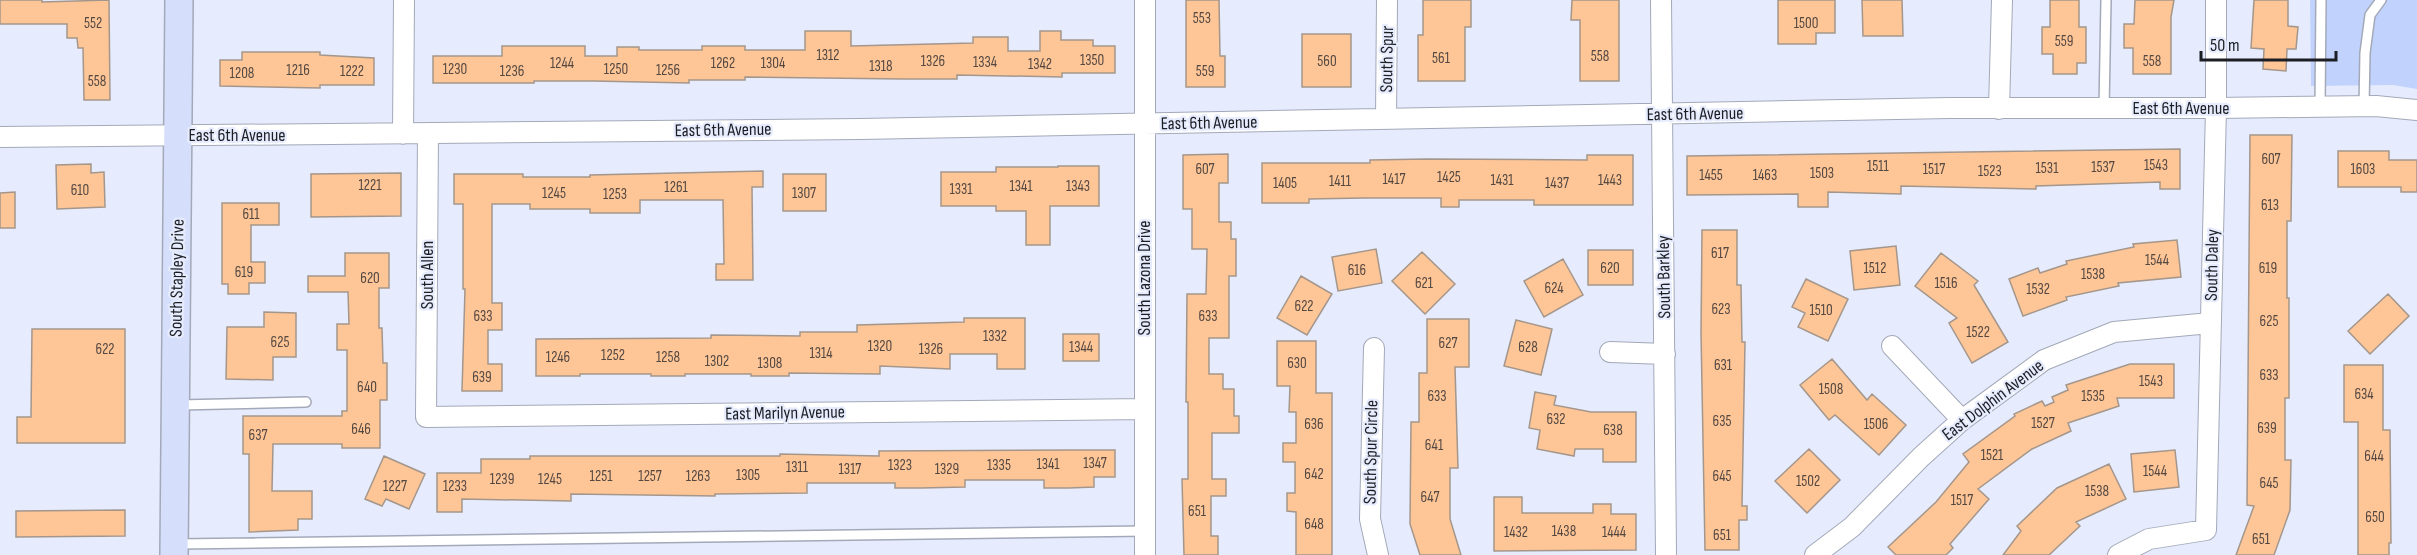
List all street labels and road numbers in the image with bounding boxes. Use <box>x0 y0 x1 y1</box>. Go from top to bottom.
street label: South Spur <box>1376 26 1398 92</box>
street label: East 6th Avenue <box>2133 98 2229 119</box>
street label: East 6th Avenue <box>1646 103 1744 125</box>
street label: East 6th Avenue <box>1160 112 1258 134</box>
street label: East 6th Avenue <box>674 119 772 141</box>
street label: East 6th Avenue <box>189 125 285 146</box>
street label: South Stapley Drive <box>165 219 189 337</box>
street label: South Lazona Drive <box>1134 221 1155 335</box>
street label: South Daley <box>2201 229 2223 301</box>
street label: South Barkley <box>1653 235 1675 319</box>
street label: South Allen <box>417 241 438 309</box>
street label: East Dolphin Avenue <box>1938 355 2048 445</box>
street label: South Spur Circle <box>1360 400 1382 504</box>
street label: East Marilyn Avenue <box>725 401 845 425</box>

